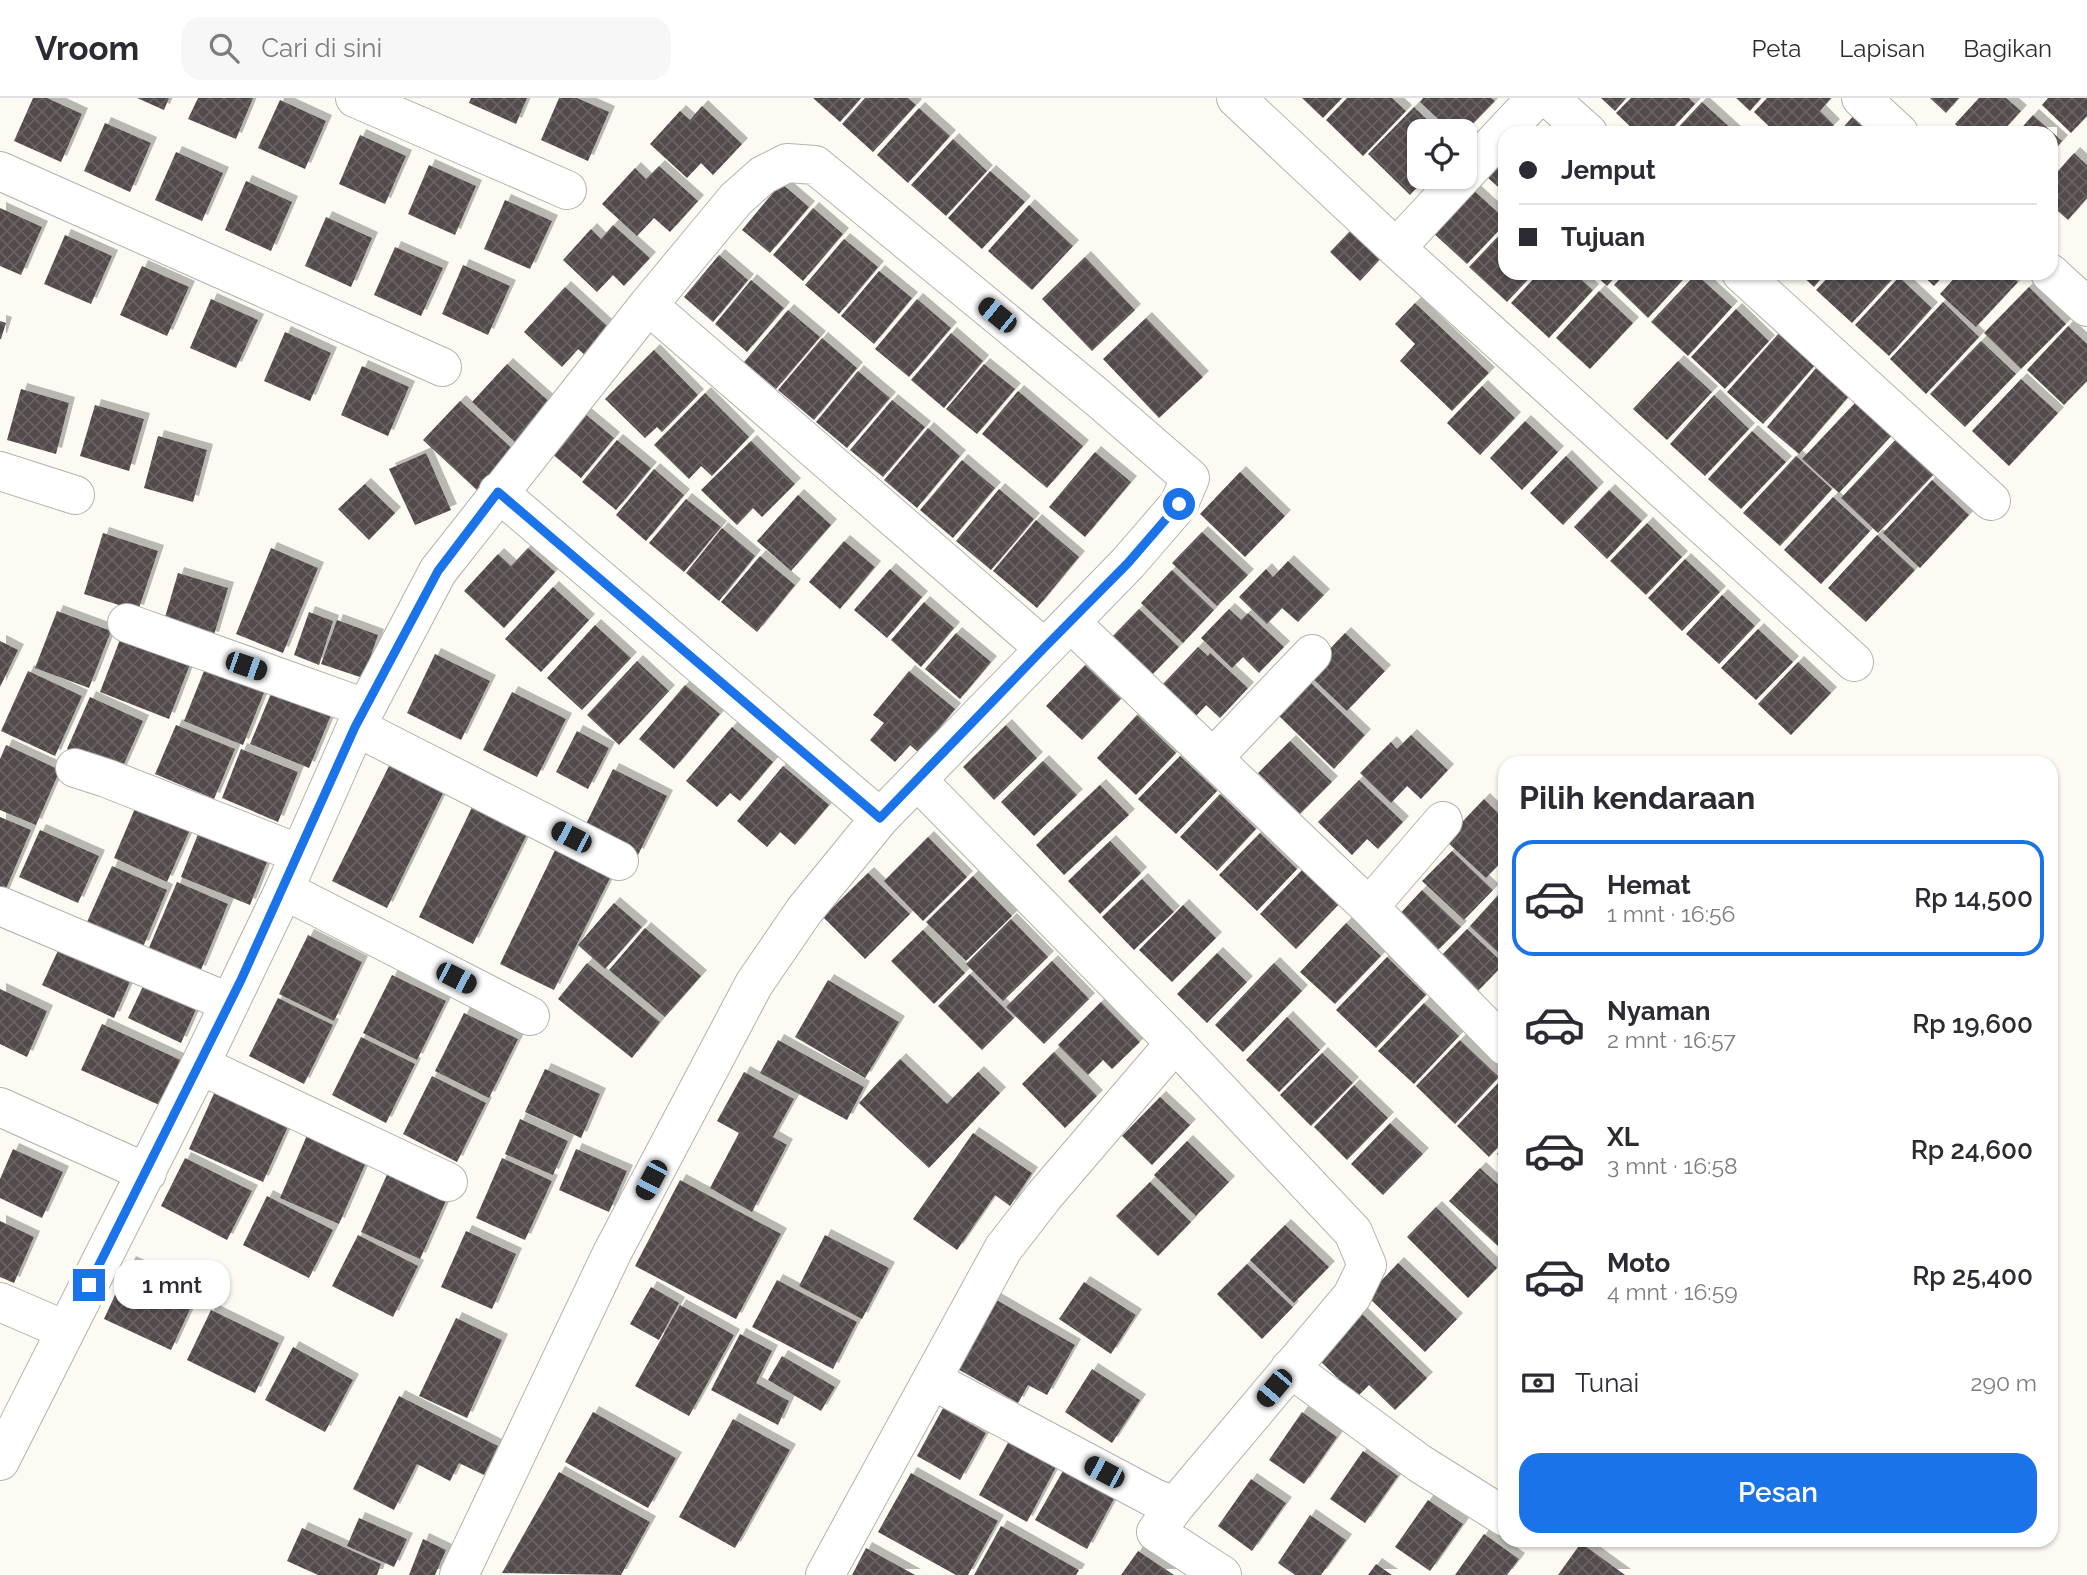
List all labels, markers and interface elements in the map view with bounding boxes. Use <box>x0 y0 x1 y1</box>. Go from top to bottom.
search box <box>181 17 671 80</box>
text: Vroom <box>35 29 139 68</box>
icon: search <box>205 29 243 67</box>
text: Cari di sini <box>261 33 382 63</box>
text: Peta <box>1752 34 1801 63</box>
text: Lapisan <box>1839 34 1925 63</box>
text: Bagikan <box>1963 34 2052 63</box>
map controls <box>1407 119 1477 189</box>
button: locate <box>1407 119 1477 189</box>
text: Jemput <box>1561 155 1656 185</box>
text: Tujuan <box>1561 222 1645 252</box>
car <box>975 294 1020 336</box>
route start <box>1163 488 1195 520</box>
car <box>223 649 270 683</box>
text: Pilih kendaraan <box>1519 779 1755 816</box>
car <box>548 818 595 856</box>
icon: car <box>1523 867 1586 930</box>
text: Hemat <box>1607 870 1691 900</box>
text: Rp 14,500 <box>1914 883 2033 913</box>
text: 1 mnt · 16:56 <box>1607 900 1735 927</box>
car <box>433 959 480 997</box>
icon: car <box>1523 993 1586 1056</box>
text: Nyaman <box>1607 996 1711 1026</box>
text: Rp 19,600 <box>1912 1009 2033 1039</box>
text: 2 mnt · 16:57 <box>1607 1026 1736 1053</box>
icon: car <box>1523 1119 1586 1182</box>
text: XL <box>1607 1122 1639 1152</box>
text: Rp 24,600 <box>1911 1135 2033 1165</box>
text: 3 mnt · 16:58 <box>1607 1152 1738 1179</box>
car <box>632 1157 671 1203</box>
icon: car <box>1523 1245 1586 1308</box>
text: Moto <box>1607 1248 1670 1278</box>
callout: 1 mnt <box>114 1260 229 1310</box>
text: Rp 25,400 <box>1912 1261 2033 1291</box>
route end <box>73 1269 105 1301</box>
text: 1 mnt <box>142 1271 202 1298</box>
text: 4 mnt · 16:59 <box>1607 1278 1738 1305</box>
icon: cash <box>1519 1364 1557 1402</box>
car <box>1253 1365 1296 1411</box>
text: Tunai <box>1575 1368 1639 1398</box>
text: 290 m <box>1970 1369 2037 1396</box>
car <box>1081 1453 1128 1491</box>
button: Pesan <box>1519 1453 2037 1533</box>

